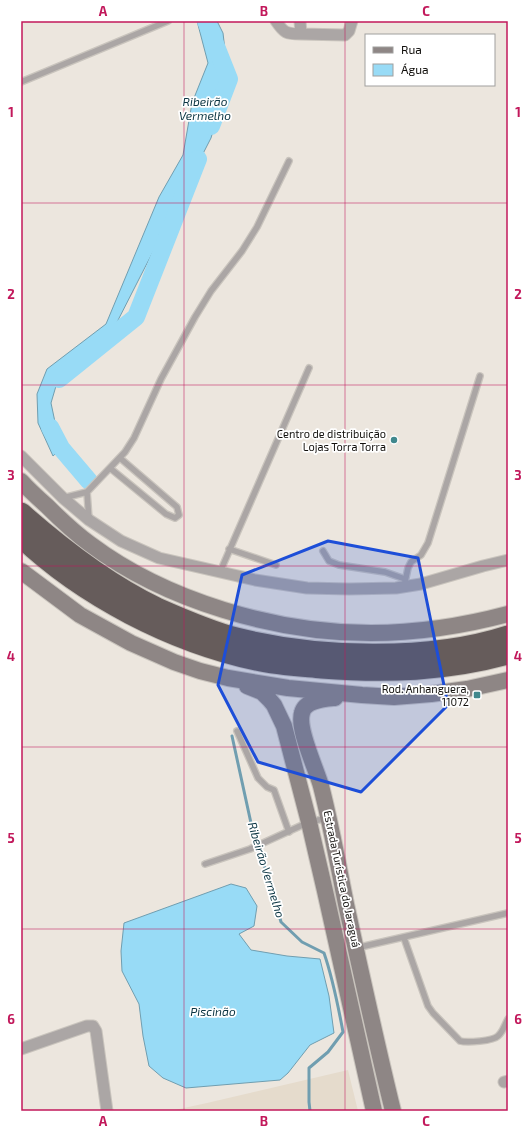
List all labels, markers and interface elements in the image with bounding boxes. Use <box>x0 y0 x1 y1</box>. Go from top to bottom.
text: A <box>99 3 108 19</box>
text: B <box>260 3 268 19</box>
text: C <box>422 3 430 19</box>
legend <box>365 34 495 86</box>
text: Rua <box>401 42 422 56</box>
text: Água <box>401 62 429 76</box>
water label: Ribeirão Vermelho <box>179 94 231 122</box>
text: 1 <box>8 104 14 120</box>
text: 1 <box>515 104 521 120</box>
text: 2 <box>7 286 15 302</box>
text: 2 <box>514 286 522 302</box>
place label: Centro de distribuição Lojas Torra Torra <box>277 427 386 454</box>
marker: Centro de distribuição Lojas Torra Torra <box>389 435 399 445</box>
text: 3 <box>7 467 15 483</box>
text: 3 <box>514 467 522 483</box>
text: 4 <box>7 648 15 664</box>
text: 4 <box>514 648 522 664</box>
place label: Rod. Anhanguera, 11072 <box>382 682 469 708</box>
marker: Rod. Anhanguera, 11072 <box>472 690 482 700</box>
street label: Estrada Turística do Jaraguá <box>322 809 363 949</box>
water label: Ribeirão Vermelho <box>246 820 288 920</box>
text: 5 <box>7 830 15 846</box>
text: 5 <box>514 830 522 846</box>
water label: Piscinão <box>190 1004 236 1018</box>
text: 6 <box>7 1011 15 1027</box>
text: 6 <box>514 1011 522 1027</box>
text: A <box>99 1113 108 1129</box>
text: B <box>260 1113 268 1129</box>
text: C <box>422 1113 430 1129</box>

